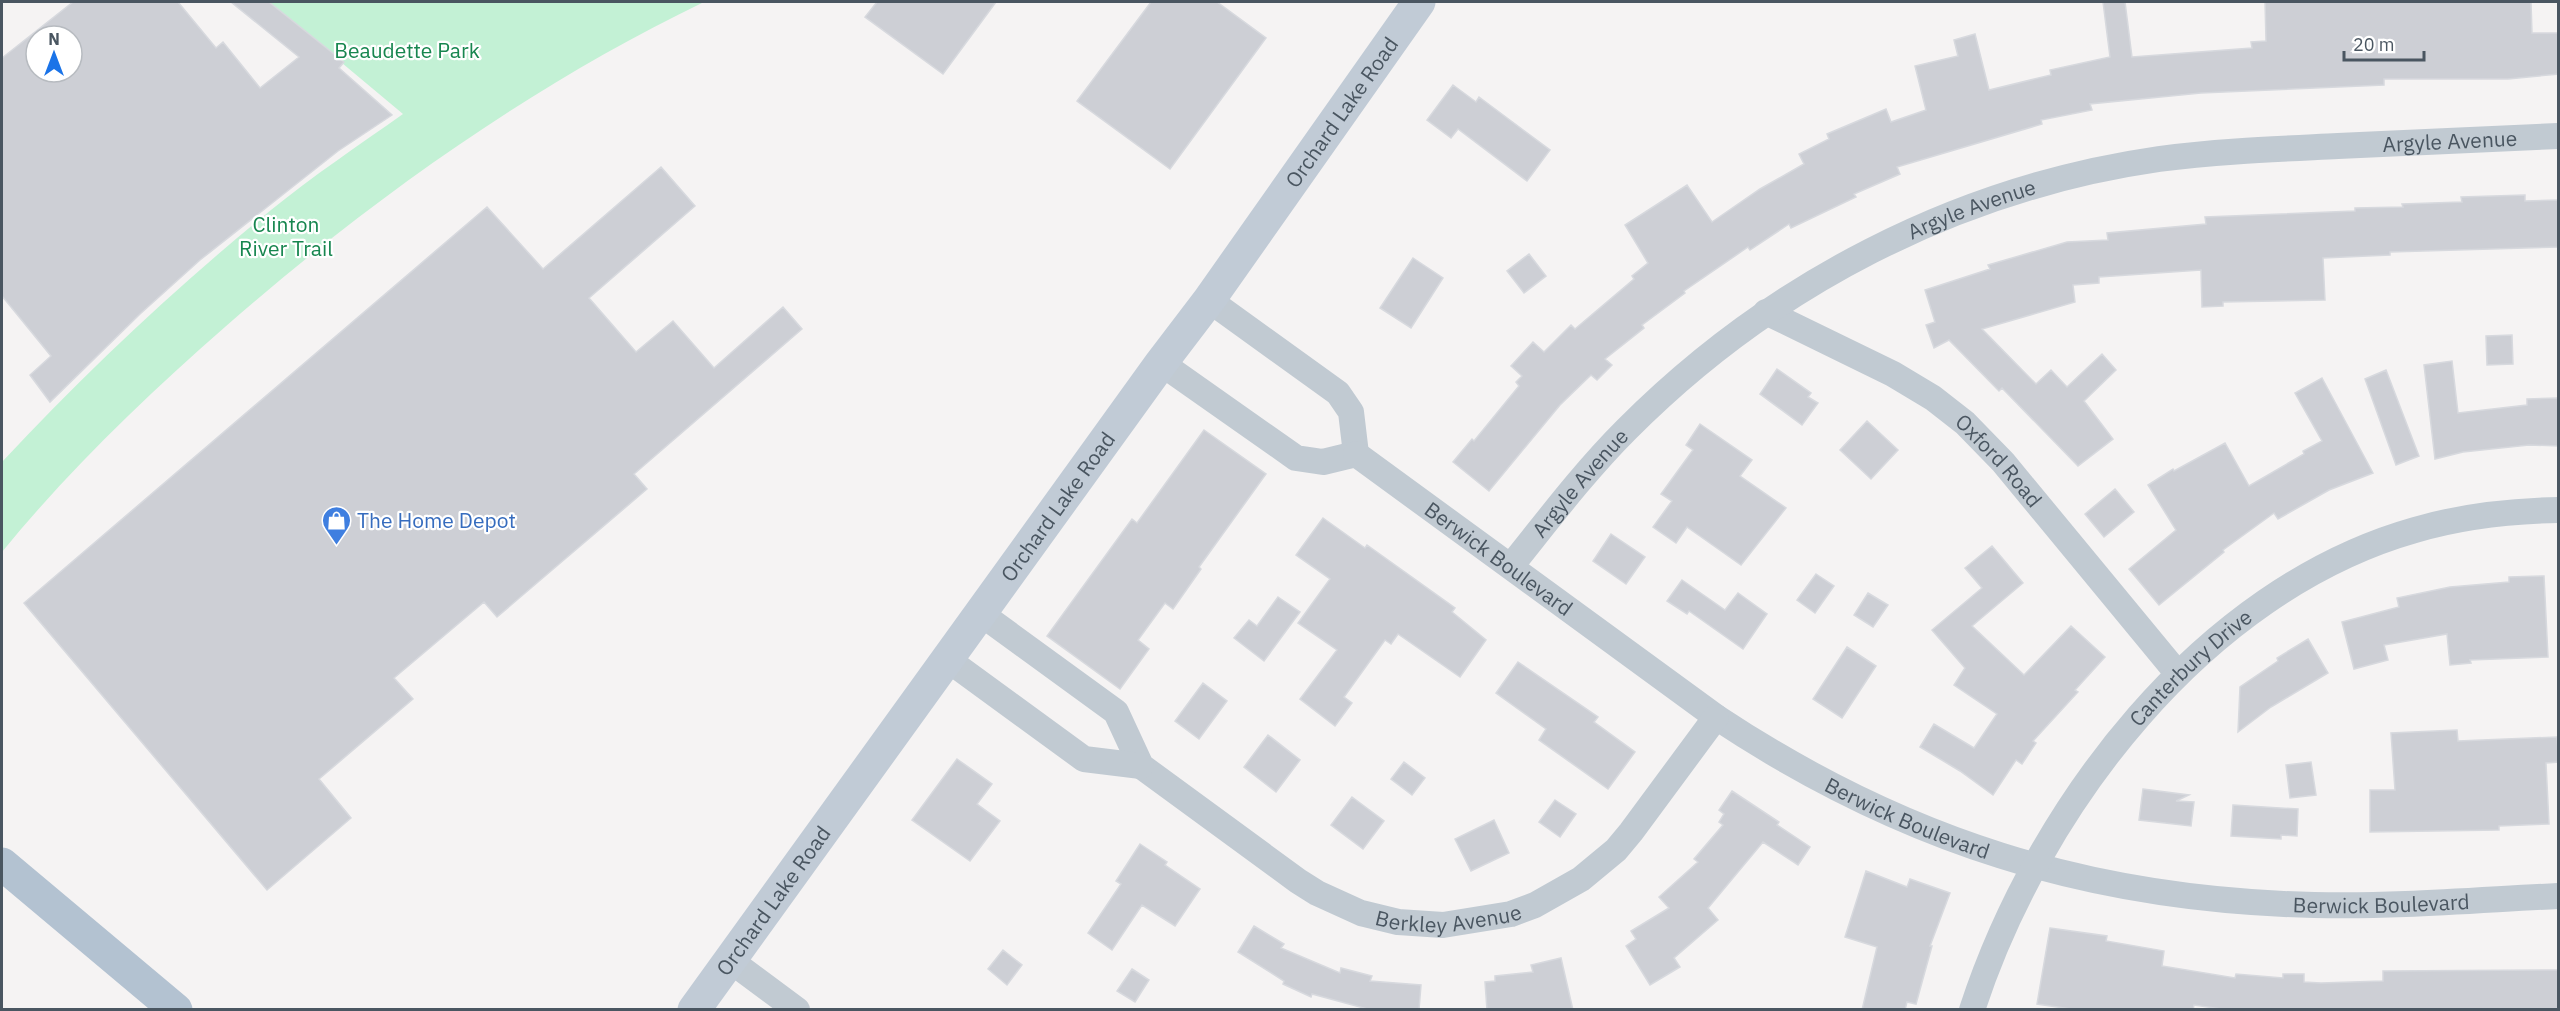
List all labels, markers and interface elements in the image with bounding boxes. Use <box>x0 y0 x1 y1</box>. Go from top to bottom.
north arrow <box>24 24 84 84</box>
scale bar <box>2344 24 2424 62</box>
text: N <box>48 29 60 49</box>
street label: Orchard Lake Road <box>1279 31 1404 193</box>
text: 20 m <box>2353 33 2395 56</box>
park label: Beaudette Park <box>334 36 480 64</box>
street label: Argyle Avenue <box>2382 124 2518 158</box>
street label: Argyle Avenue <box>1903 172 2039 245</box>
park label: Clinton River Trail <box>239 210 333 262</box>
street label: Oxford Road <box>1950 407 2048 513</box>
street label: Argyle Avenue <box>1525 422 1634 543</box>
street label: Orchard Lake Road <box>994 426 1121 587</box>
street label: Berwick Boulevard <box>1419 495 1579 622</box>
shop icon: The Home Depot <box>320 504 352 546</box>
place label: The Home Depot <box>357 506 516 534</box>
street label: Canterbury Drive <box>2123 603 2257 732</box>
street label: Berwick Boulevard <box>1820 770 1994 865</box>
street label: Orchard Lake Road <box>710 820 837 981</box>
street label: Berwick Boulevard <box>2292 887 2470 919</box>
street label: Berkley Avenue <box>1373 897 1525 939</box>

